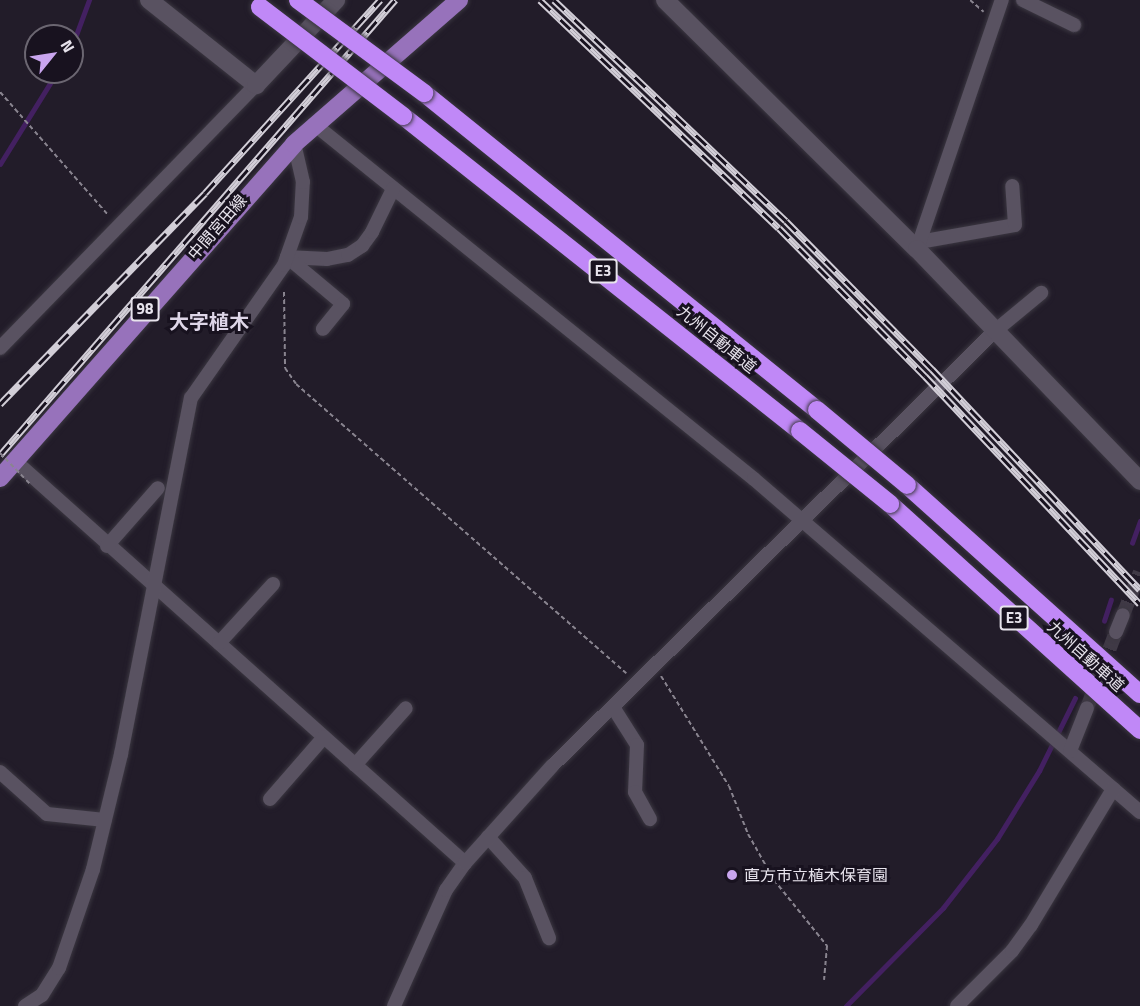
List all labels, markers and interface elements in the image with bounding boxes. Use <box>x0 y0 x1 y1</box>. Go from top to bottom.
north arrow <box>24 24 84 84</box>
text: N <box>55 35 81 57</box>
street label: 中間宮田線 <box>184 191 250 263</box>
road number: E3 <box>588 259 618 283</box>
road number: 98 <box>130 297 160 321</box>
street label: 九州自動車道 <box>674 301 760 377</box>
district label: 大字植木 <box>169 309 249 333</box>
road number: E3 <box>999 606 1029 630</box>
street label: 九州自動車道 <box>1044 617 1128 695</box>
place label: 直方市立植木保育園 <box>744 865 888 885</box>
marker: 直方市立植木保育園 <box>725 868 739 882</box>

